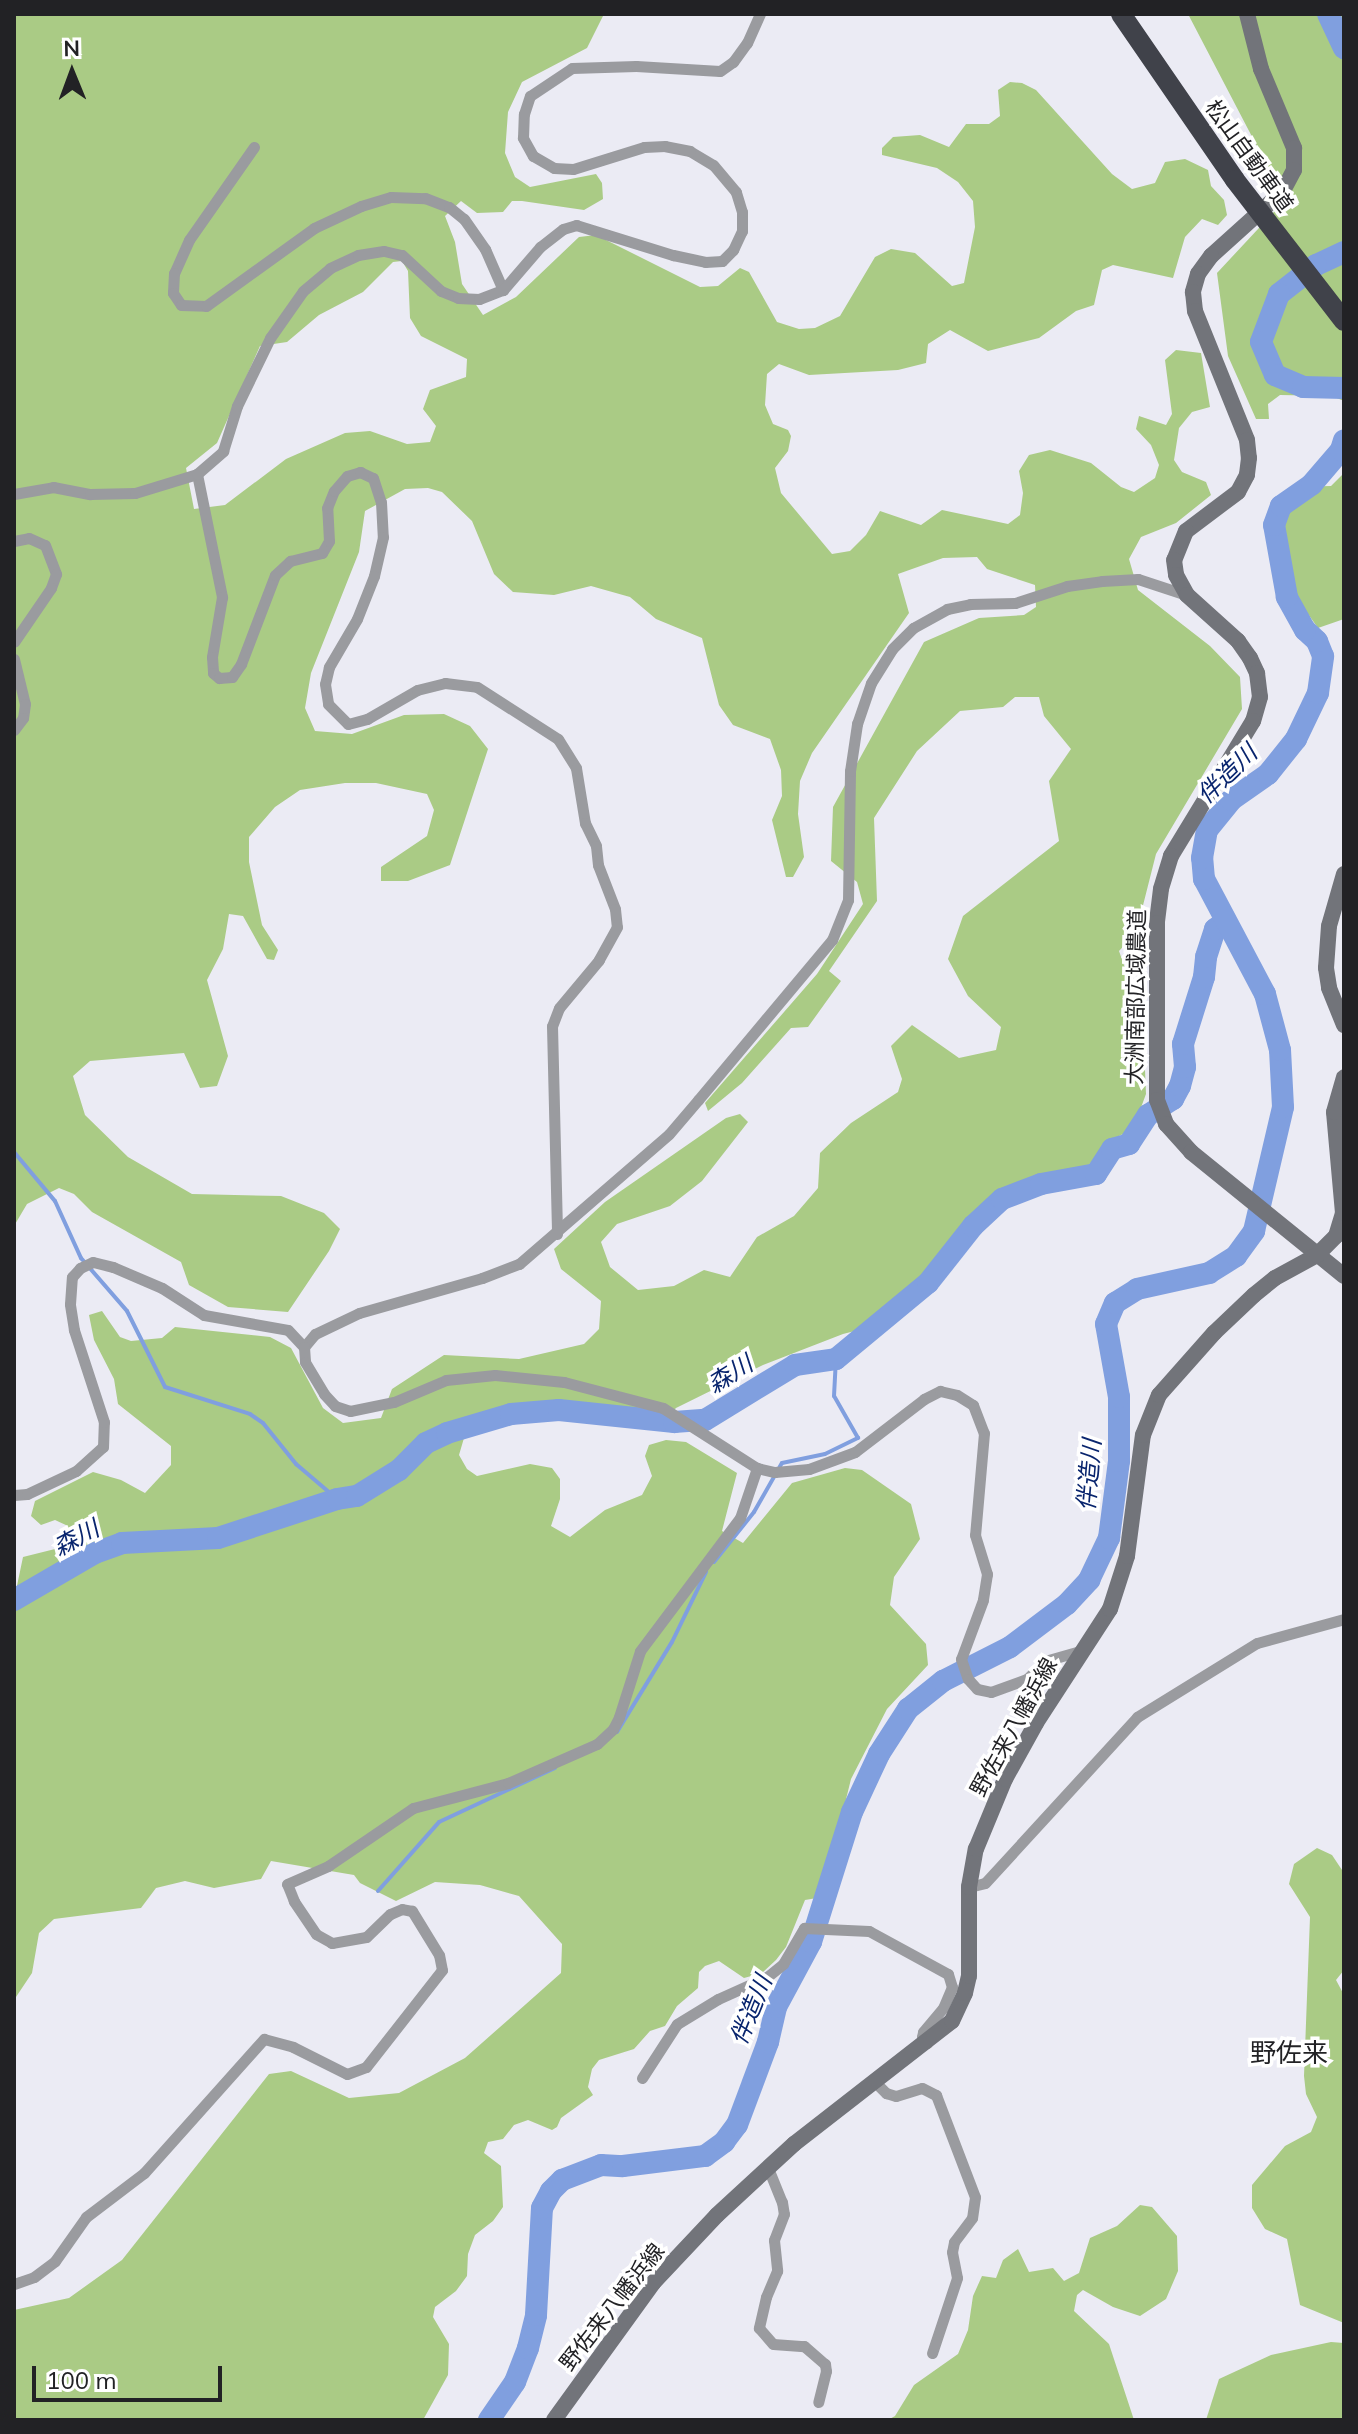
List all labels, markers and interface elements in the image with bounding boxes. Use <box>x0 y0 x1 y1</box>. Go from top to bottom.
north arrow <box>32 32 112 112</box>
text: N <box>63 34 80 62</box>
street label: 松山自動車道 <box>1200 95 1298 217</box>
water label: 伴造川 <box>1191 739 1263 809</box>
street label: 大洲南部広域農道 <box>1121 909 1151 1085</box>
water label: 森川 <box>702 1349 758 1399</box>
water label: 伴造川 <box>1072 1438 1106 1512</box>
water label: 森川 <box>48 1514 104 1562</box>
street label: 野佐来八幡浜線 <box>965 1653 1063 1801</box>
water label: 伴造川 <box>724 1971 778 2049</box>
district label: 野佐来 <box>1250 2037 1328 2069</box>
street label: 野佐来八幡浜線 <box>554 2238 670 2376</box>
scale bar <box>36 2350 226 2400</box>
text: 100 m <box>46 2365 117 2395</box>

